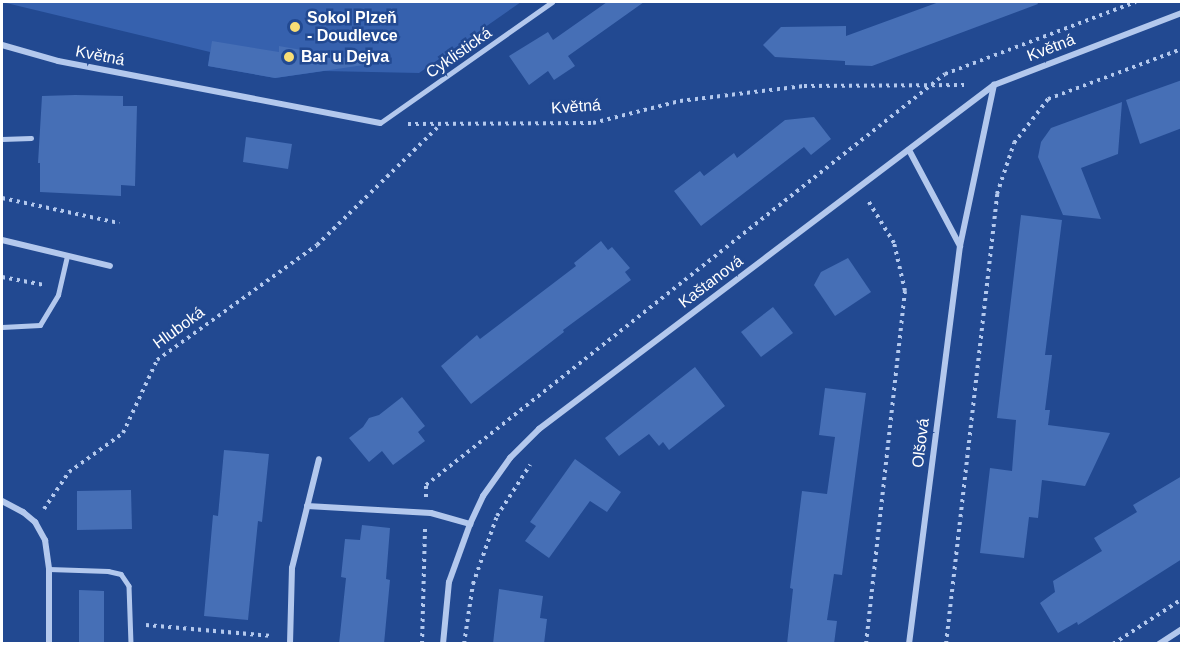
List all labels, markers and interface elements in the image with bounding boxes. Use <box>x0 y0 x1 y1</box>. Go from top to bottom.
place label: Sokol Plzeň - Doudlevce <box>307 8 398 46</box>
marker: Sokol Plzeň - Doudlevce <box>288 20 302 34</box>
street label: Cyklistická <box>423 23 495 83</box>
street label: Květná <box>1024 30 1078 66</box>
street label: Květná <box>74 42 126 70</box>
place label: Bar u Dejva <box>301 47 389 67</box>
marker: Bar u Dejva <box>282 50 296 64</box>
street label: Květná <box>550 96 602 118</box>
street label: Kaštanová <box>675 252 747 312</box>
street label: Hluboká <box>150 303 208 353</box>
street label: Olšová <box>908 417 934 469</box>

